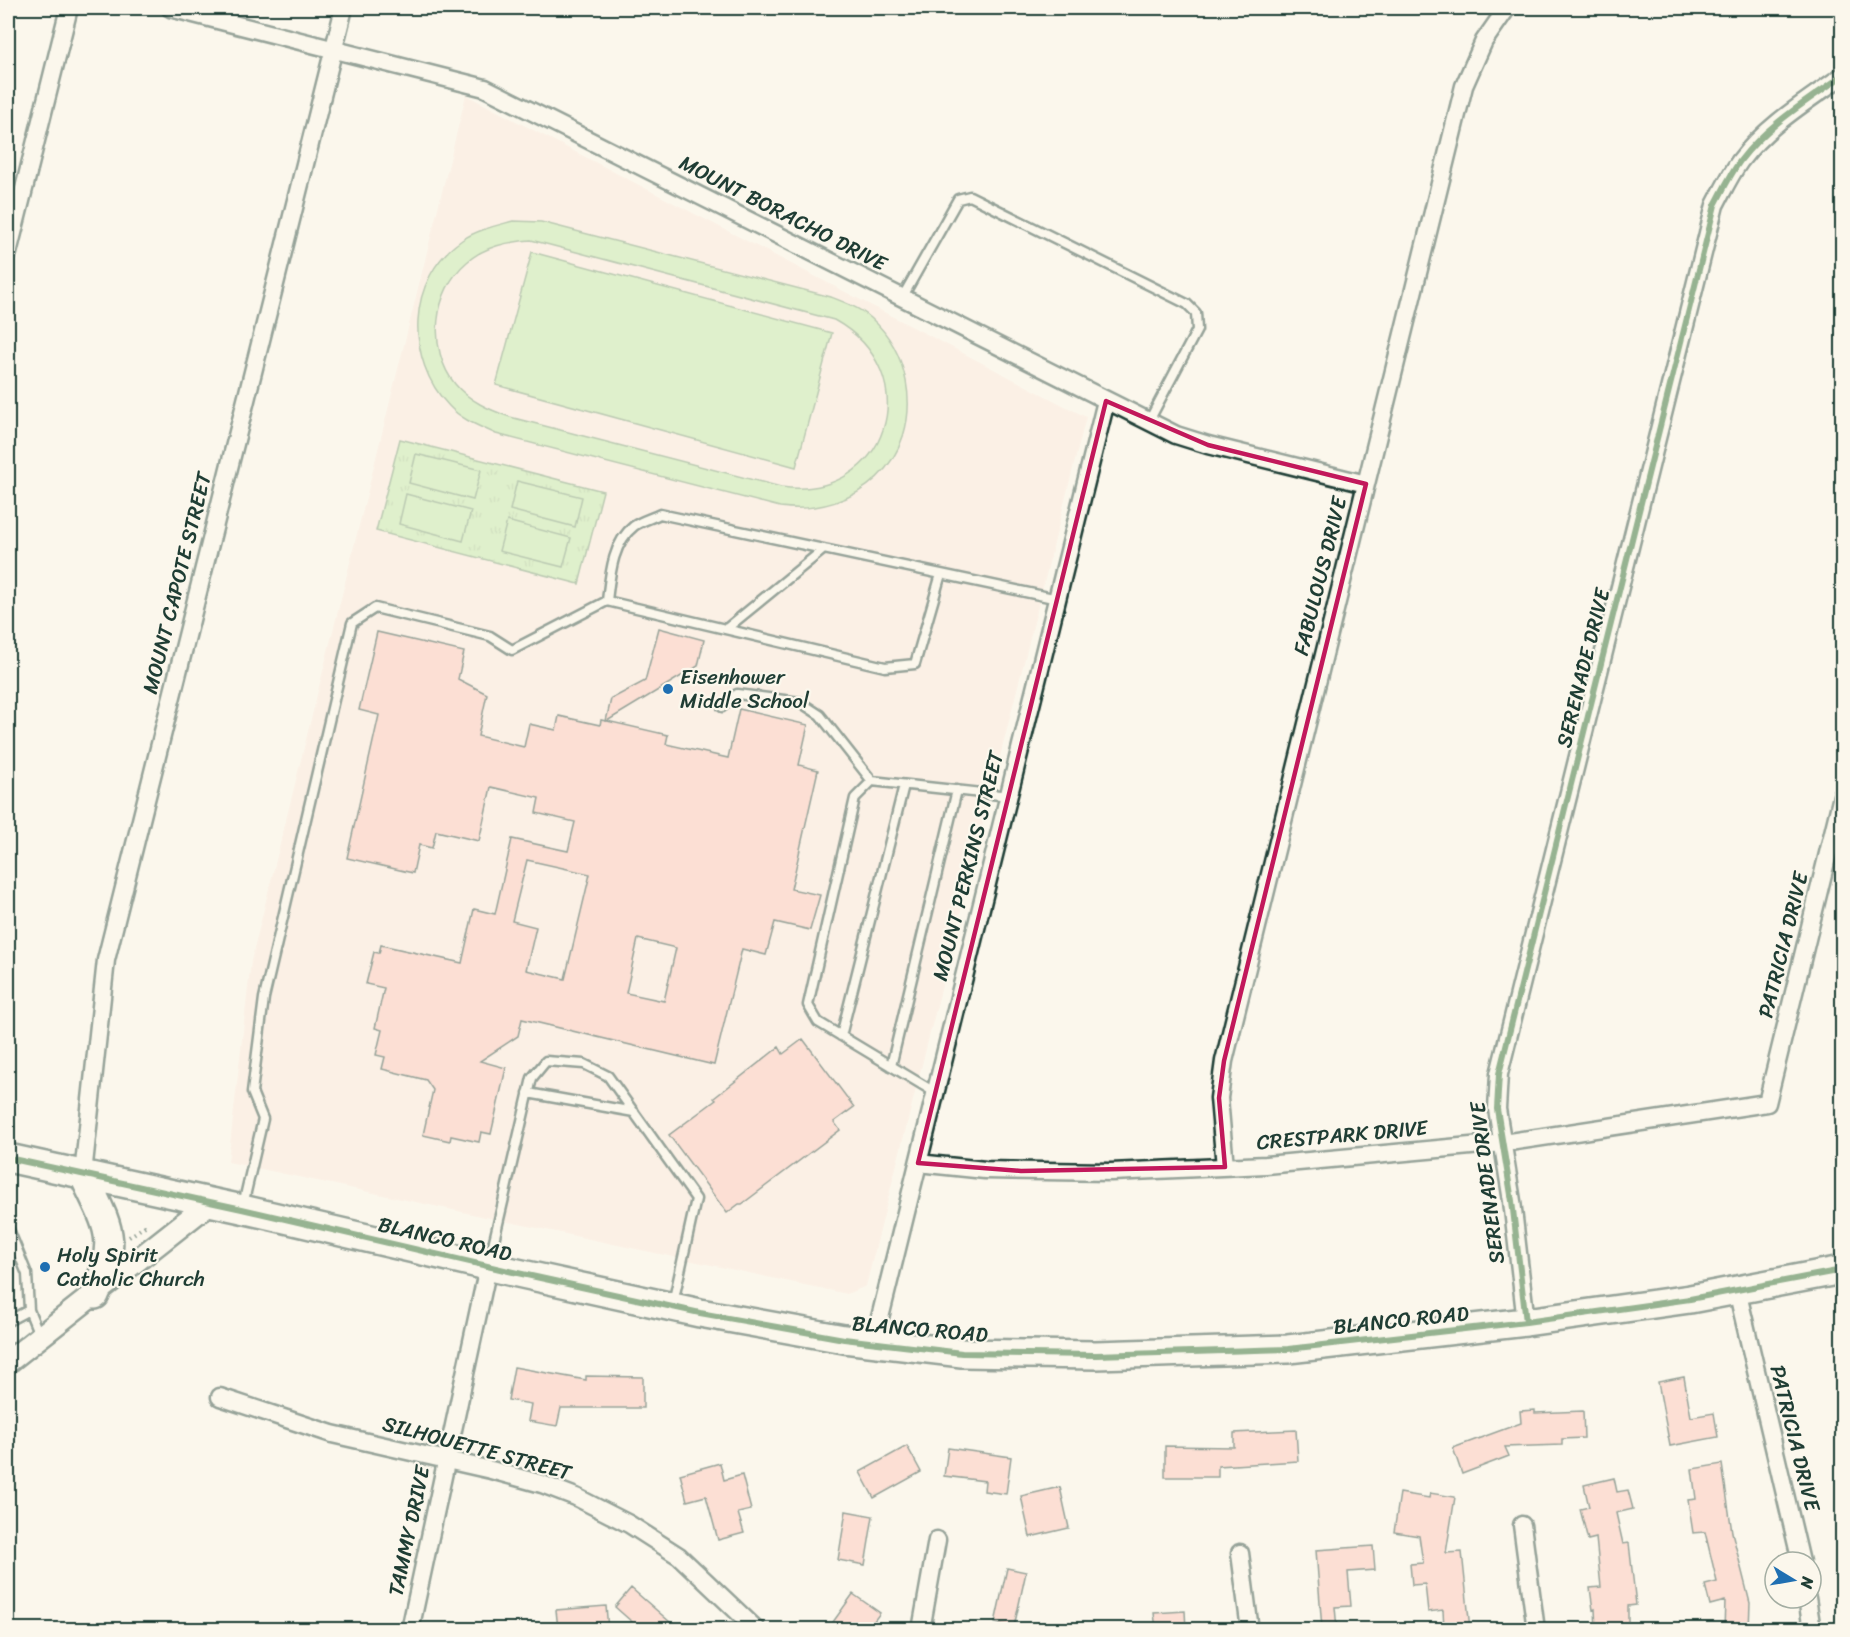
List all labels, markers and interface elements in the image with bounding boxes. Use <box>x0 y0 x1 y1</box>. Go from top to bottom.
street label: MOUNT BORACHO DRIVE <box>672 144 895 283</box>
street label: MOUNT CAPOTE STREET <box>131 467 223 698</box>
street label: FABULOUS DRIVE <box>1282 491 1358 659</box>
street label: SERENADE DRIVE <box>1545 583 1621 752</box>
place label: Eisenhower Middle School <box>680 658 810 720</box>
marker: Eisenhower Middle School <box>661 682 675 696</box>
street label: MOUNT PERKINS STREET <box>921 745 1015 985</box>
street label: PATRICIA DRIVE <box>1747 867 1820 1022</box>
street label: SERENADE DRIVE <box>1458 1098 1516 1266</box>
street label: CRESTPARK DRIVE <box>1255 1108 1430 1161</box>
street label: BLANCO ROAD <box>374 1205 516 1273</box>
place label: Holy Spirit Catholic Church <box>57 1236 205 1298</box>
marker: Holy Spirit Catholic Church <box>38 1260 52 1274</box>
street label: BLANCO ROAD <box>1331 1294 1471 1346</box>
street label: BLANCO ROAD <box>850 1304 990 1354</box>
street label: PATRICIA DRIVE <box>1759 1361 1832 1516</box>
street label: SILHOUETTE STREET <box>378 1405 577 1492</box>
street label: TAMMY DRIVE <box>377 1461 442 1600</box>
north arrow <box>1763 1550 1823 1610</box>
text: N <box>1792 1574 1823 1592</box>

